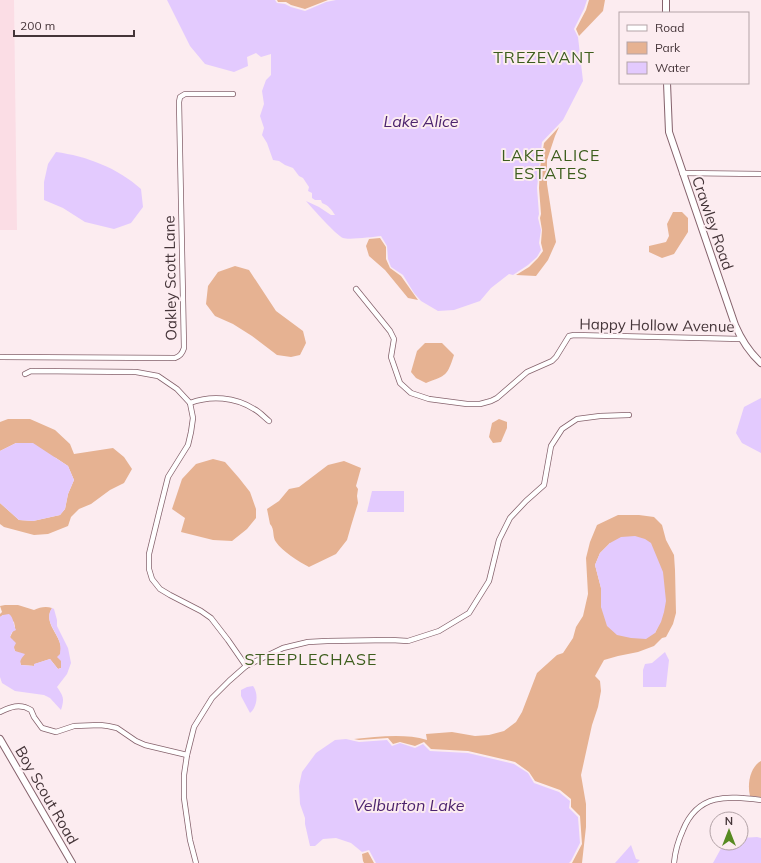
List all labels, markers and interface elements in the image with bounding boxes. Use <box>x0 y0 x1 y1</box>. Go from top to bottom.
scale bar <box>14 12 134 38</box>
legend <box>619 12 749 84</box>
text: 200 m <box>20 18 55 33</box>
text: Road <box>655 20 684 35</box>
text: Park <box>655 40 681 55</box>
district label: TREZEVANT <box>493 47 595 67</box>
text: Water <box>655 60 691 75</box>
water label: Lake Alice <box>383 111 459 131</box>
district label: LAKE ALICE ESTATES <box>502 145 600 183</box>
street label: Crawley Road <box>688 174 738 272</box>
street label: Oakley Scott Lane <box>159 215 181 341</box>
street label: Happy Hollow Avenue <box>579 314 735 336</box>
district label: STEEPLECHASE <box>245 649 377 669</box>
street label: Boy Scout Road <box>11 742 83 848</box>
water label: Velburton Lake <box>353 795 465 815</box>
north arrow <box>709 811 749 851</box>
text: N <box>725 814 733 828</box>

